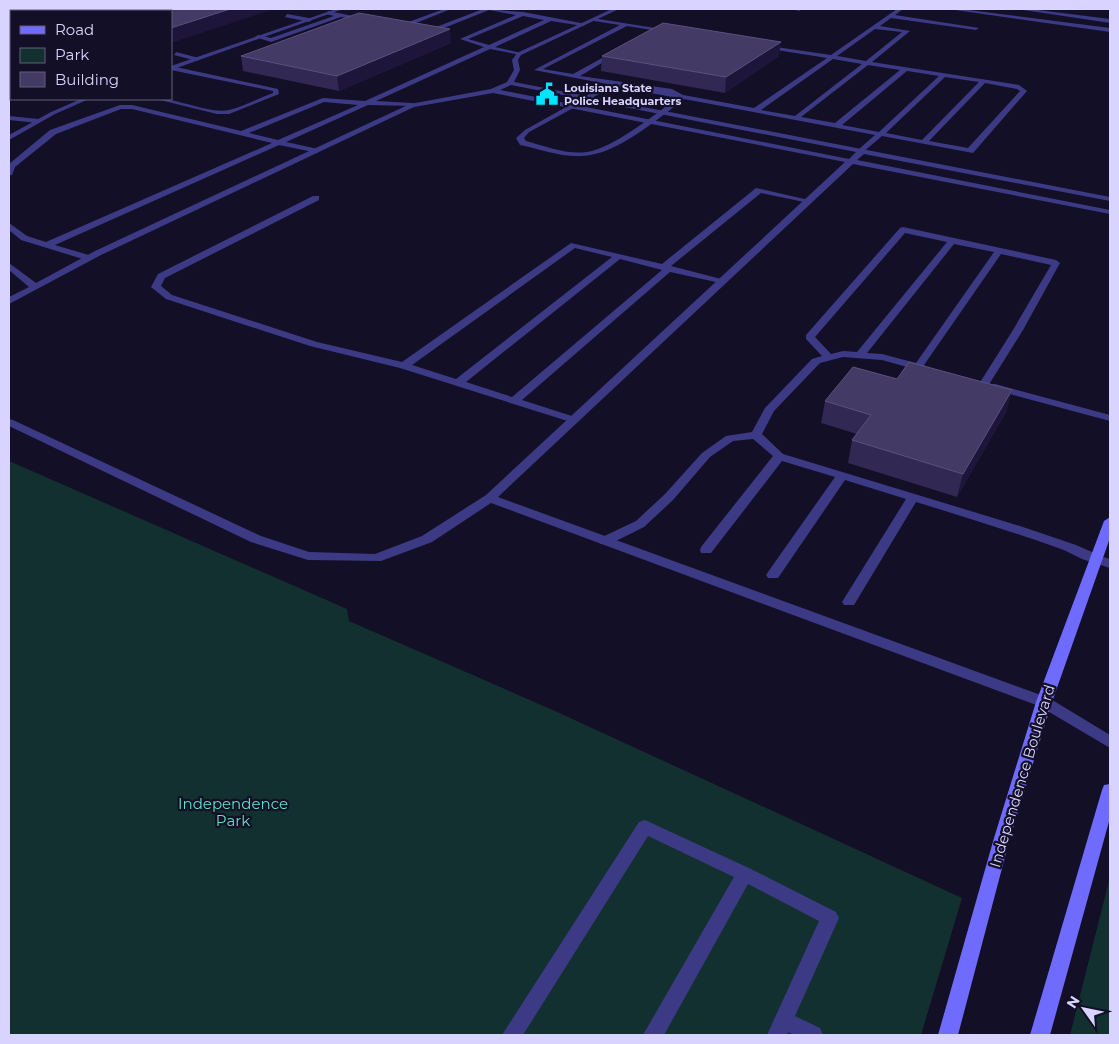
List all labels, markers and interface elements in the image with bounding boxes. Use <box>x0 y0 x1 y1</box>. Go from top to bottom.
legend <box>10 10 172 100</box>
text: Road <box>55 20 94 39</box>
text: Park <box>55 45 89 64</box>
text: Building <box>55 70 119 89</box>
public building icon: Louisiana State Police Headquarters <box>534 81 560 107</box>
place label: Louisiana State Police Headquarters <box>564 81 681 108</box>
street label: Independence Boulevard <box>985 682 1059 870</box>
park label: Independence Park <box>178 794 288 830</box>
north arrow <box>1059 984 1109 1034</box>
text: N <box>1062 992 1084 1012</box>

